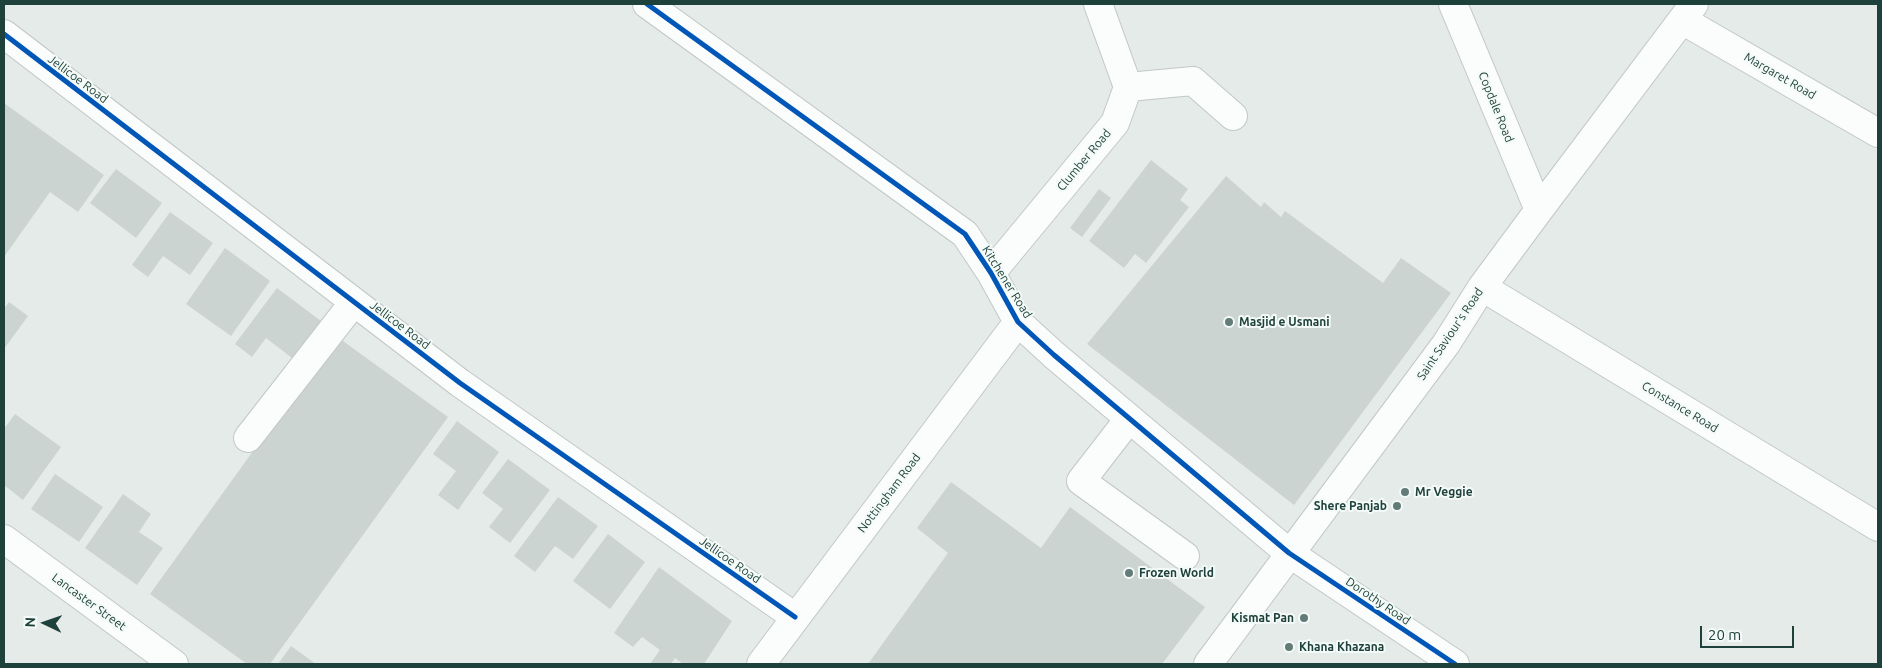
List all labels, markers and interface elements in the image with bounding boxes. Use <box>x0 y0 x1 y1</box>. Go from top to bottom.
street label: Margaret Road <box>1742 50 1818 102</box>
street label: Jellicoe Road <box>45 52 111 106</box>
street label: Copdale Road <box>1475 70 1517 144</box>
street label: Clumber Road <box>1054 126 1114 194</box>
street label: Kitchener Road <box>979 243 1035 321</box>
street label: Saint Saviour's Road <box>1414 285 1486 383</box>
street label: Jellicoe Road <box>367 298 433 352</box>
place label: Masjid e Usmani <box>1239 315 1330 329</box>
marker: Masjid e Usmani <box>1223 316 1235 328</box>
street label: Constance Road <box>1639 378 1721 436</box>
street label: Nottingham Road <box>855 451 923 535</box>
place label: Mr Veggie <box>1415 485 1473 499</box>
marker: Mr Veggie <box>1399 486 1411 498</box>
place label: Shere Panjab <box>1314 499 1387 513</box>
marker: Shere Panjab <box>1391 500 1403 512</box>
street label: Jellicoe Road <box>697 534 763 586</box>
place label: Frozen World <box>1139 566 1214 580</box>
marker: Frozen World <box>1123 567 1135 579</box>
street label: Lancaster Street <box>49 570 129 634</box>
street label: Dorothy Road <box>1343 574 1413 628</box>
north arrow <box>20 598 70 648</box>
place label: Kismat Pan <box>1231 611 1294 625</box>
marker: Kismat Pan <box>1298 612 1310 624</box>
scale bar <box>1702 616 1796 648</box>
text: N <box>22 617 38 628</box>
text: 20 m <box>1708 626 1741 643</box>
place label: Khana Khazana <box>1299 640 1384 654</box>
marker: Khana Khazana <box>1283 641 1295 653</box>

